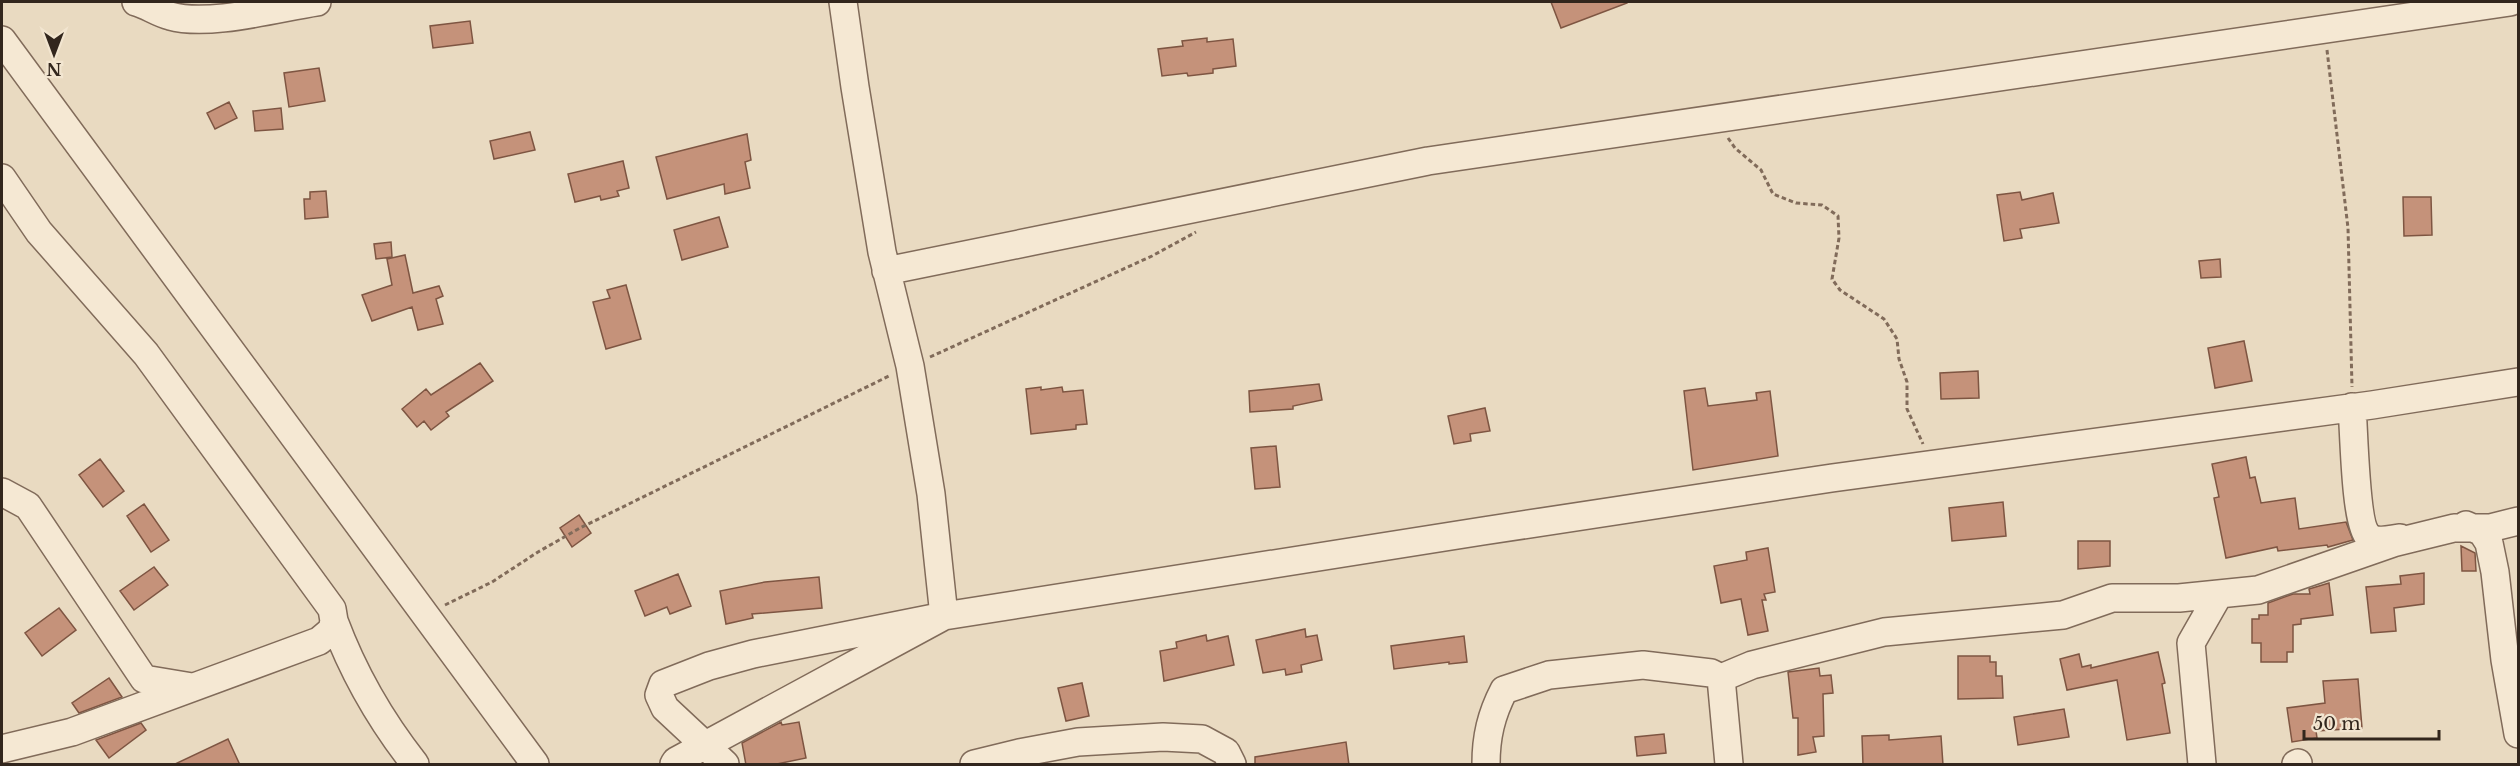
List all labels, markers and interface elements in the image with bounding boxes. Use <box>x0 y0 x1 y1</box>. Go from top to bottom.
north arrow <box>24 24 84 84</box>
text: N <box>46 59 62 79</box>
scale bar <box>2304 703 2439 741</box>
text: 50 m <box>2313 713 2361 735</box>

